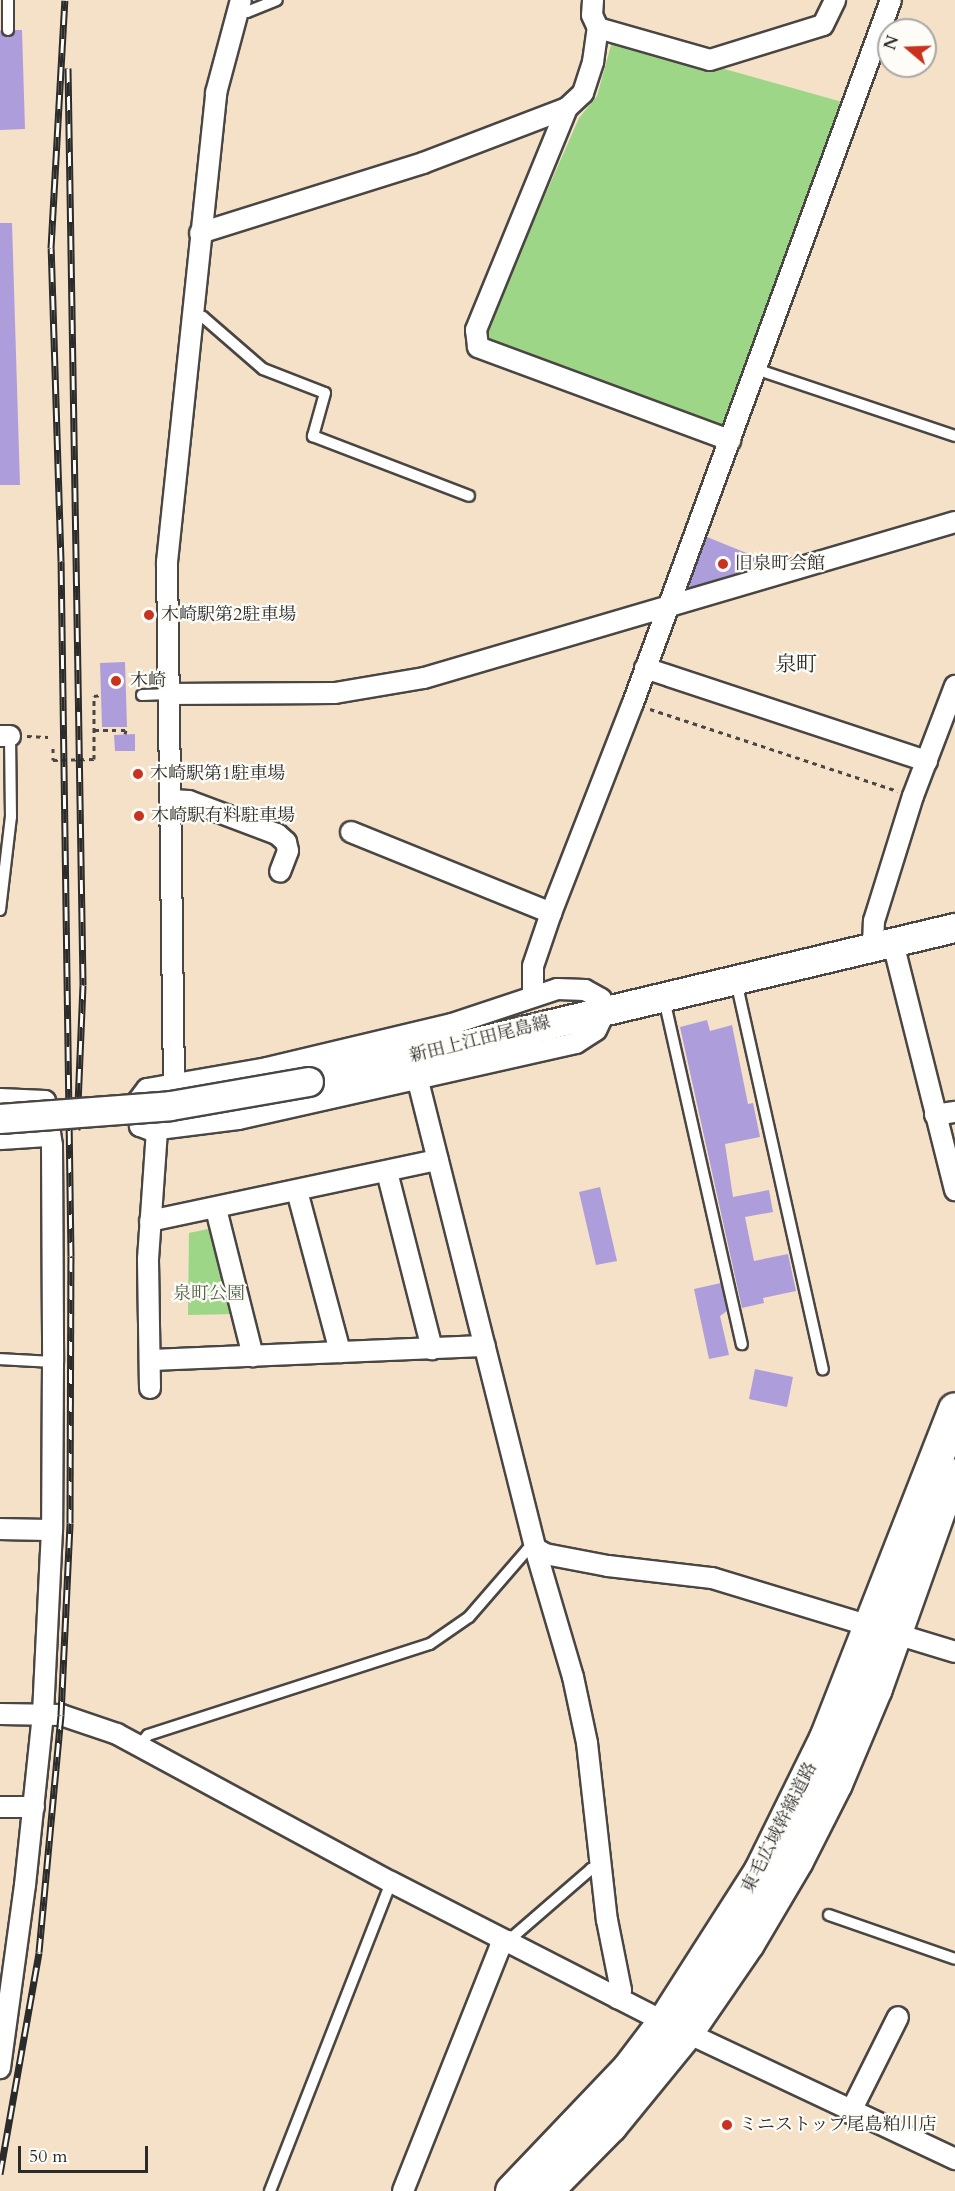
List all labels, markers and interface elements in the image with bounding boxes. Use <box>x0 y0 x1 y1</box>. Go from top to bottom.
north arrow <box>877 18 937 78</box>
text: N <box>879 33 905 53</box>
place label: 旧泉町会館 <box>735 553 825 575</box>
marker: 旧泉町会館 <box>716 557 730 571</box>
place label: 木崎駅第2駐車場 <box>161 604 296 626</box>
marker: 木崎駅第2駐車場 <box>142 608 156 622</box>
district label: 泉町 <box>775 652 817 678</box>
place label: 木崎 <box>130 670 166 692</box>
marker: 木崎 <box>107 672 125 690</box>
place label: 木崎駅第1駐車場 <box>150 763 285 785</box>
marker: 木崎駅第1駐車場 <box>131 767 145 781</box>
place label: 木崎駅有料駐車場 <box>151 805 295 827</box>
marker: 木崎駅有料駐車場 <box>132 809 146 823</box>
street label: 新田上江田尾島線 <box>408 1012 552 1068</box>
park label: 泉町公園 <box>173 1283 245 1305</box>
street label: 東毛広域幹線道路 <box>738 1759 822 1897</box>
place label: ミニストップ尾島粕川店 <box>739 2114 937 2136</box>
marker: ミニストップ尾島粕川店 <box>720 2118 734 2132</box>
scale bar <box>21 2134 152 2172</box>
text: 50 m <box>29 2144 68 2169</box>

